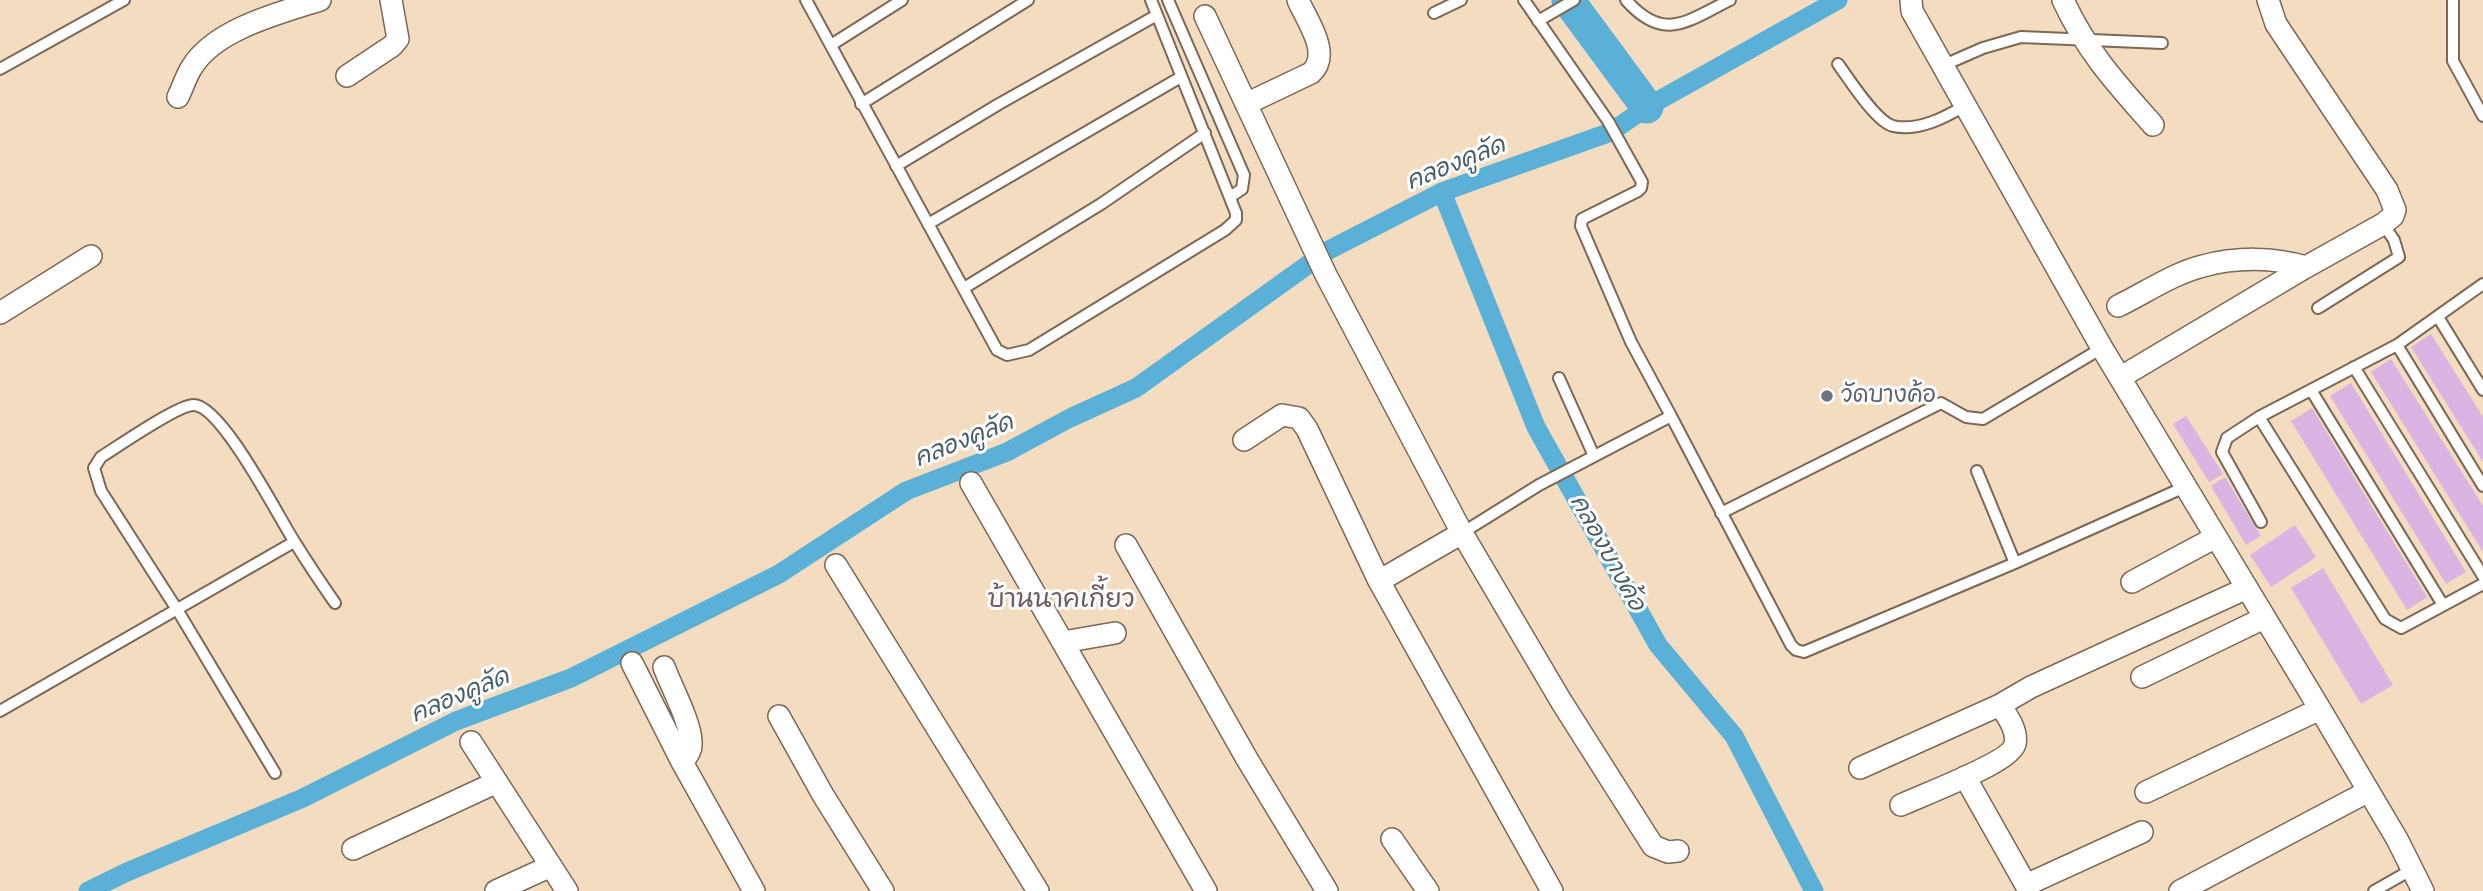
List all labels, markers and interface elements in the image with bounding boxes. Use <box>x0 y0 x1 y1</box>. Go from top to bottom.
water label: คลองคูลัด <box>1402 131 1510 197</box>
place label: วัดบางค้อ <box>1841 382 1936 410</box>
marker: วัดบางค้อ <box>1819 388 1835 404</box>
water label: คลองคูลัด <box>910 408 1018 474</box>
water label: คลองบางค้อ <box>1563 490 1651 616</box>
district label: บ้านนาคเกี้ยว <box>988 584 1134 616</box>
water label: คลองคูลัด <box>406 662 514 730</box>

